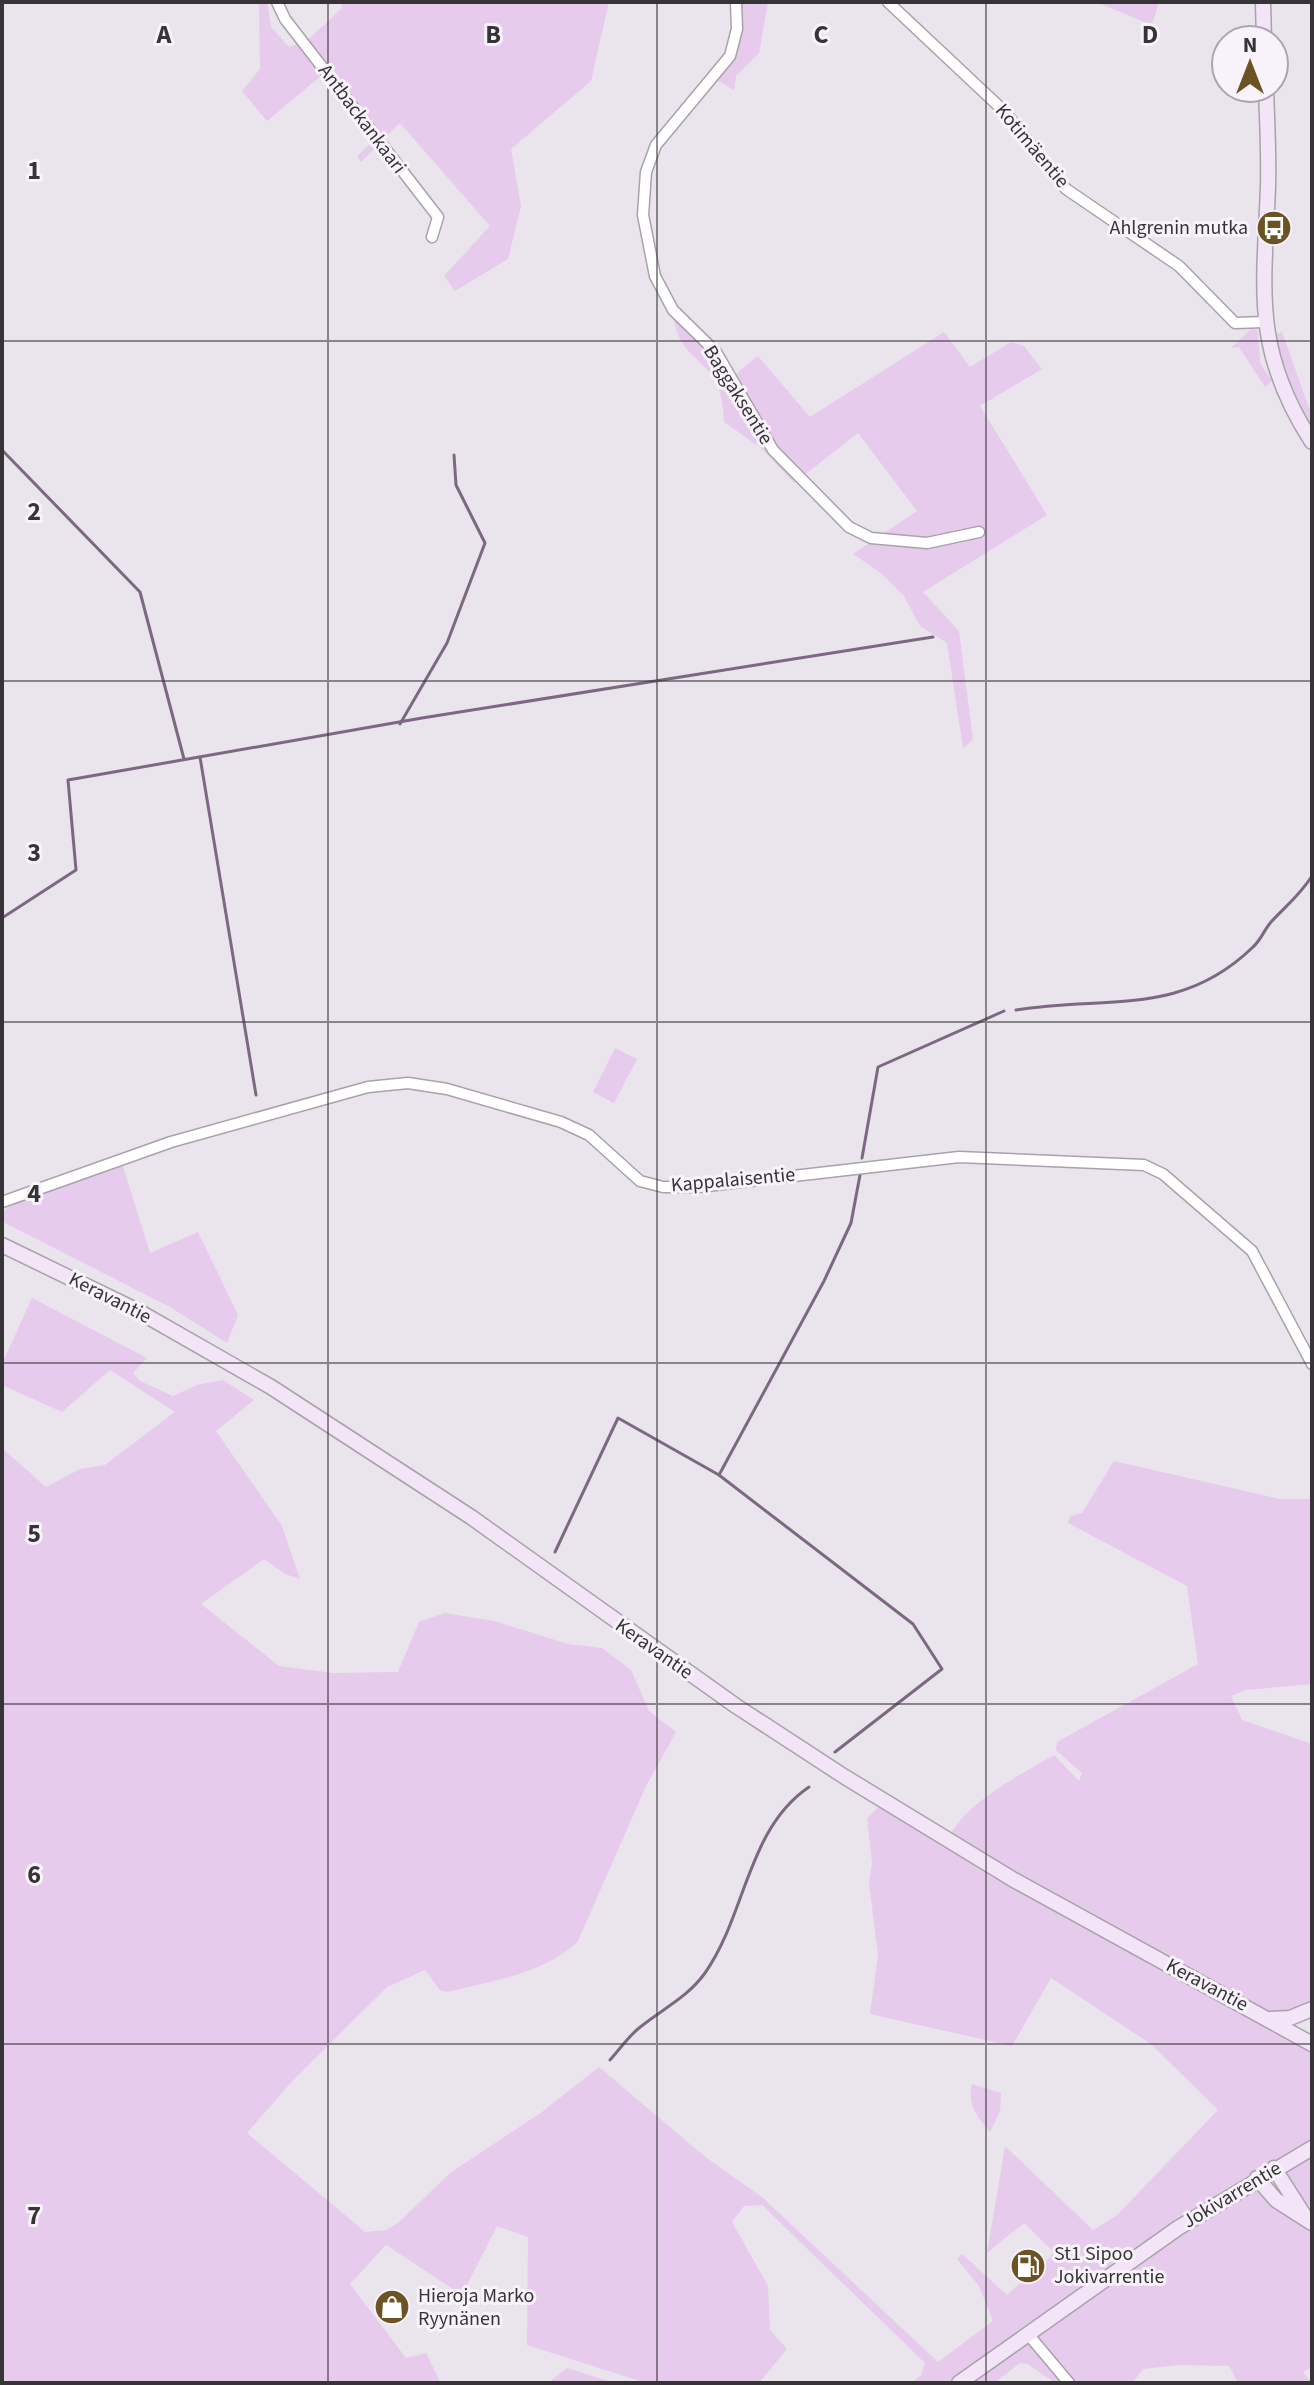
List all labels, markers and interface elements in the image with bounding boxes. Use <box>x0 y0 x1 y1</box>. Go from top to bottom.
text: A <box>156 16 173 53</box>
text: B <box>485 16 501 53</box>
text: C <box>813 16 829 53</box>
text: D <box>1142 16 1158 53</box>
north arrow <box>1210 24 1290 104</box>
text: N <box>1243 29 1257 61</box>
street label: Antbackankaari <box>311 58 413 180</box>
street label: Kotimäentie <box>988 98 1076 194</box>
text: 1 <box>27 152 41 189</box>
bus stop icon: Ahlgrenin mutka <box>1255 209 1293 247</box>
place label: Ahlgrenin mutka <box>1110 214 1248 242</box>
street label: Baggaksentie <box>696 340 780 450</box>
text: 2 <box>27 493 41 530</box>
text: 3 <box>27 834 41 871</box>
street label: Kappalaisentie <box>670 1161 796 1199</box>
text: 4 <box>27 1175 41 1212</box>
street label: Keravantie <box>64 1265 156 1331</box>
text: 5 <box>27 1515 41 1552</box>
street label: Keravantie <box>609 1612 699 1686</box>
text: 6 <box>27 1856 41 1893</box>
street label: Keravantie <box>1161 1952 1253 2018</box>
street label: Jokivarrentie <box>1177 2155 1287 2235</box>
text: 7 <box>27 2197 41 2234</box>
place label: St1 Sipoo Jokivarrentie <box>1054 2240 1164 2291</box>
fuel station icon: St1 Sipoo Jokivarrentie <box>1009 2247 1047 2285</box>
place label: Hieroja Marko Ryynänen <box>418 2282 534 2333</box>
shop icon: Hieroja Marko Ryynänen <box>373 2288 411 2326</box>

